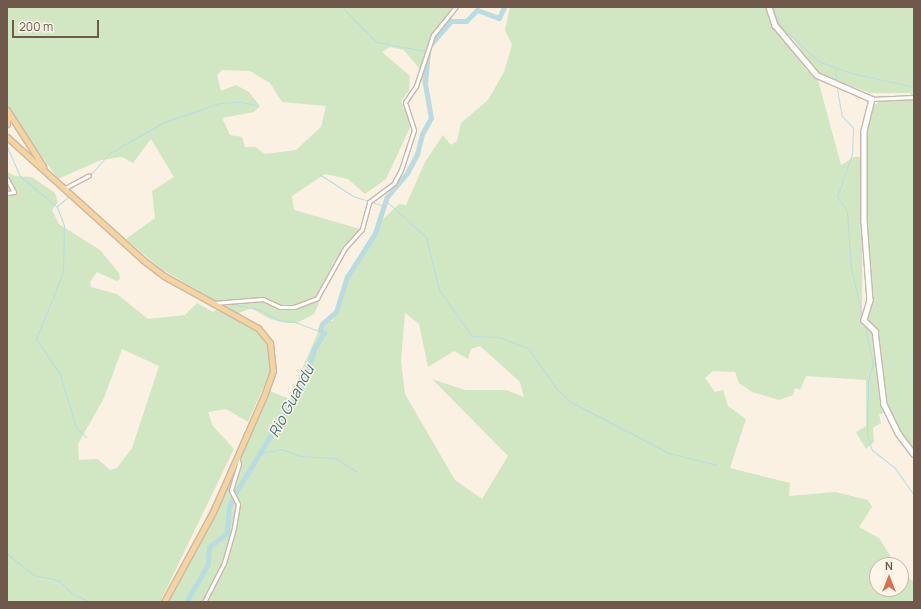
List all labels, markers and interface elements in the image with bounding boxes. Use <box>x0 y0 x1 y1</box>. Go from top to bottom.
scale bar <box>14 12 101 38</box>
text: 200 m <box>19 18 53 35</box>
water label: Rio Guandu <box>264 362 318 440</box>
north arrow <box>869 557 909 597</box>
text: N <box>885 558 893 573</box>

